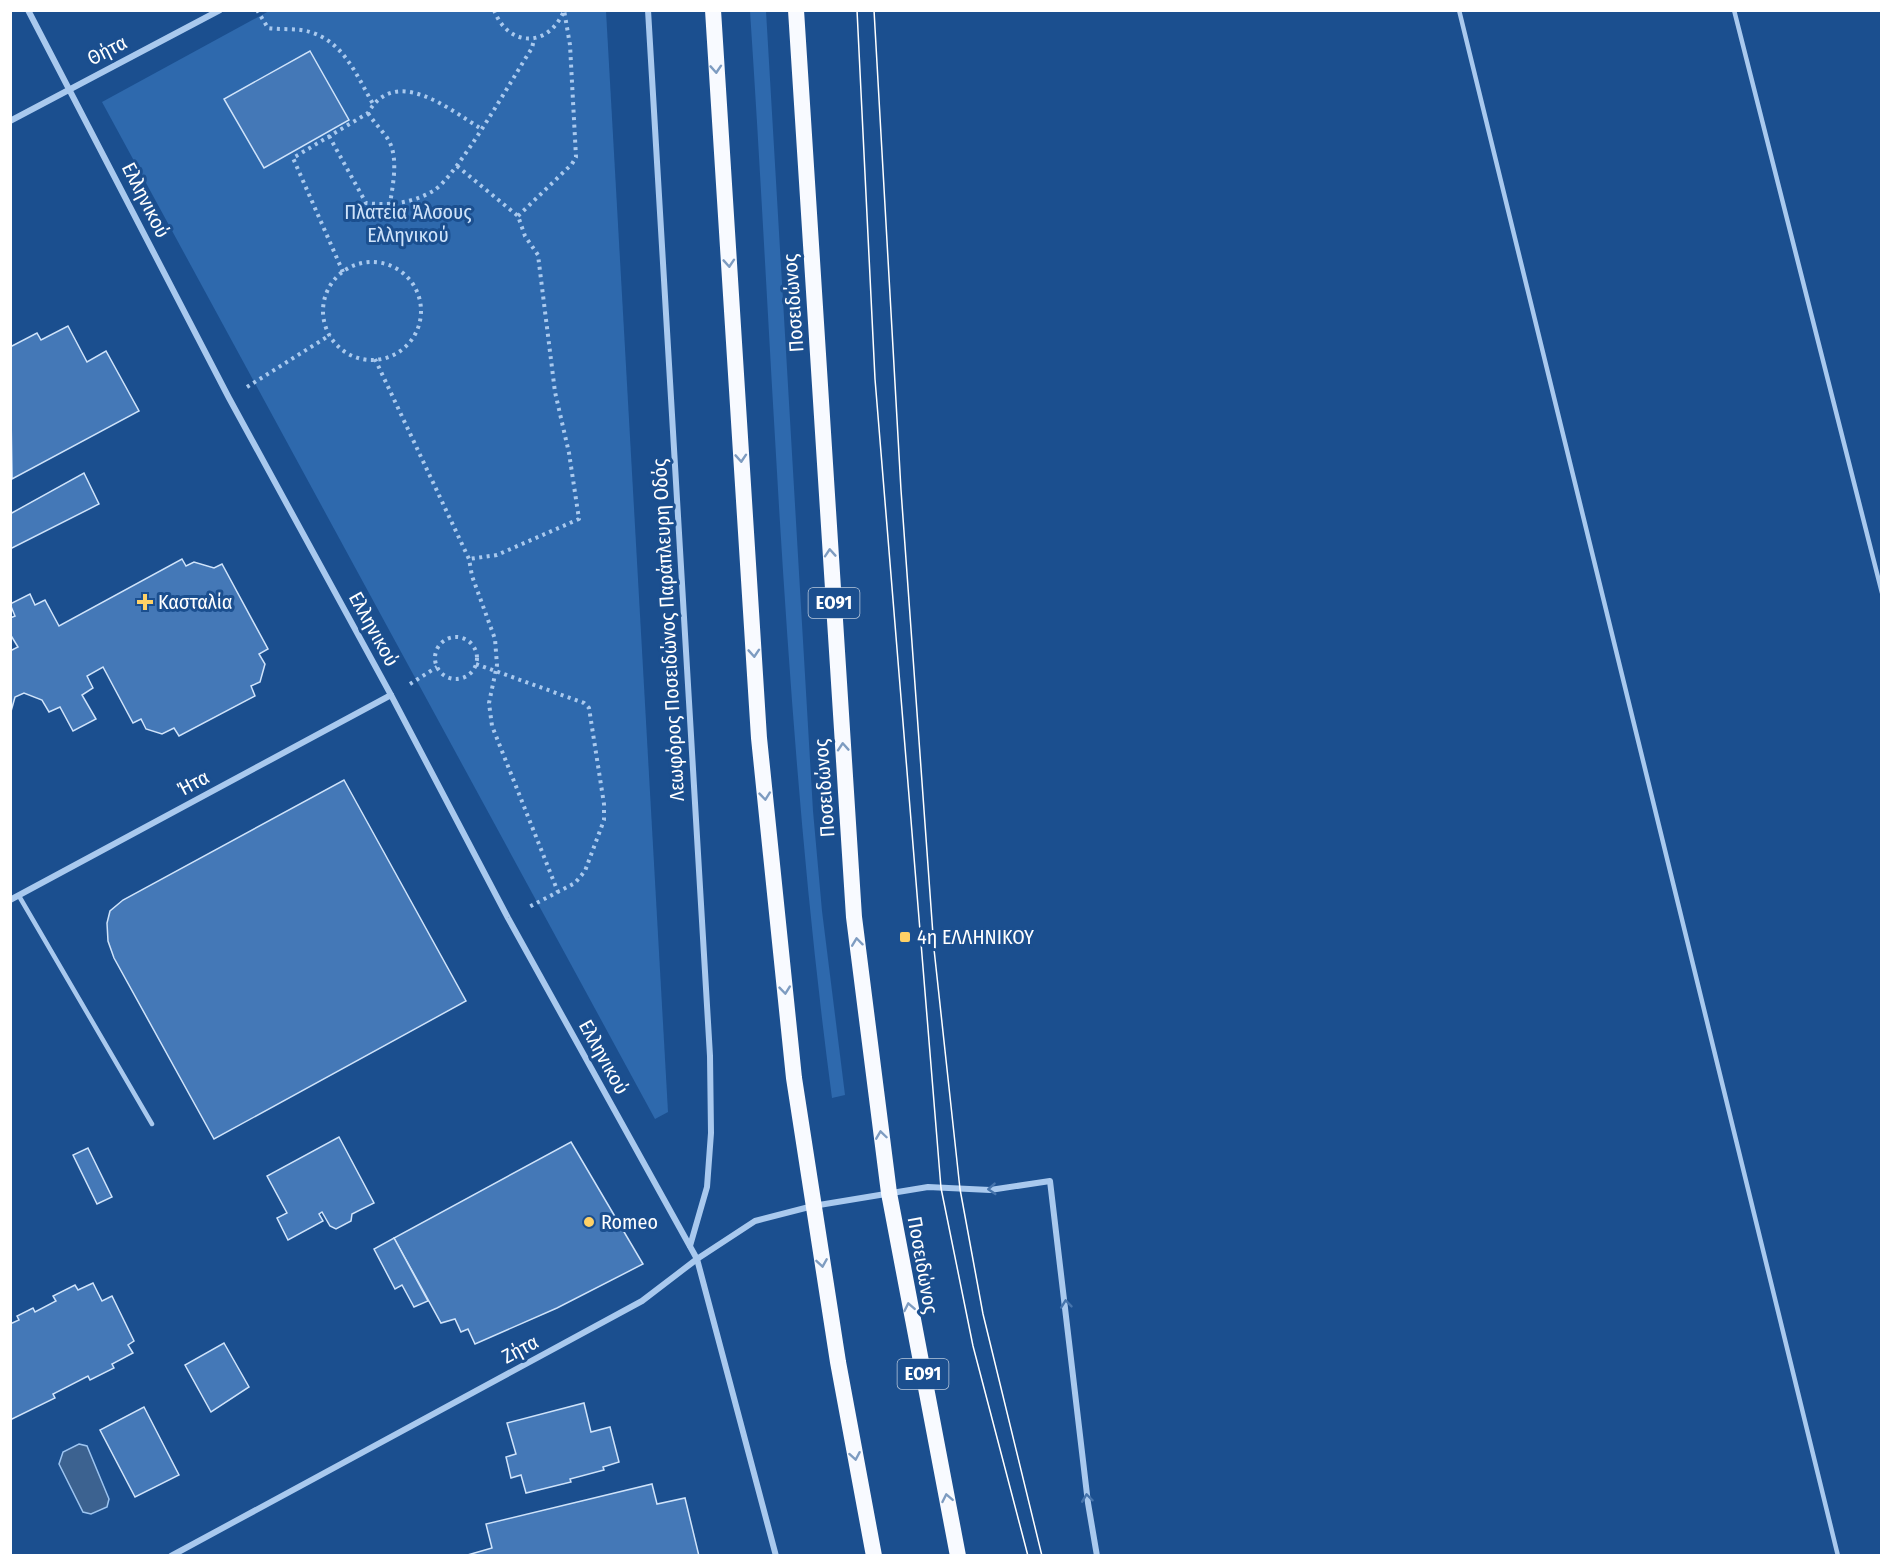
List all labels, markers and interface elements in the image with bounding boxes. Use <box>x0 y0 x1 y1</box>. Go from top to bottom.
street label: Θήτα <box>83 30 131 70</box>
one-way arrow <box>710 64 723 73</box>
street label: Ελληνικού <box>117 158 175 242</box>
park label: Πλατεία Άλσους Ελληνικού <box>344 200 472 247</box>
street label: Ποσειδώνος <box>778 252 808 353</box>
one-way arrow <box>722 259 735 268</box>
one-way arrow <box>735 454 748 463</box>
street label: Λεωφόρος Ποσειδώνος Παράπλευρη Οδός <box>647 457 689 802</box>
one-way arrow <box>824 548 837 557</box>
street label: Ελληνικού <box>344 588 404 670</box>
road number: ΕΟ91 <box>808 588 860 618</box>
place label: Κασταλία <box>158 590 233 614</box>
marker: Κασταλία <box>136 593 154 611</box>
one-way arrow <box>747 648 760 657</box>
street label: Ποσειδώνος <box>809 737 839 838</box>
one-way arrow <box>836 743 849 752</box>
street label: Ήτα <box>173 765 213 801</box>
one-way arrow <box>758 792 771 801</box>
place label: 4η ΕΛΛΗΝΙΚΟΥ <box>917 925 1034 949</box>
marker: 4η ΕΛΛΗΝΙΚΟΥ <box>898 930 912 944</box>
one-way arrow <box>851 937 864 946</box>
one-way arrow <box>778 986 791 995</box>
street label: Ελληνικού <box>574 1016 634 1098</box>
one-way arrow <box>876 1130 888 1140</box>
one-way arrow <box>987 1182 997 1195</box>
place label: Romeo <box>601 1210 658 1234</box>
street label: Ποσειδώνος <box>903 1214 943 1316</box>
marker: Romeo <box>582 1215 596 1229</box>
one-way arrow <box>815 1258 828 1268</box>
one-way arrow <box>1060 1299 1073 1309</box>
one-way arrow <box>903 1302 916 1312</box>
street label: Ζήτα <box>498 1329 542 1369</box>
road number: ΕΟ91 <box>898 1359 948 1389</box>
one-way arrow <box>848 1450 861 1460</box>
one-way arrow <box>941 1493 954 1503</box>
one-way arrow <box>1082 1493 1094 1502</box>

